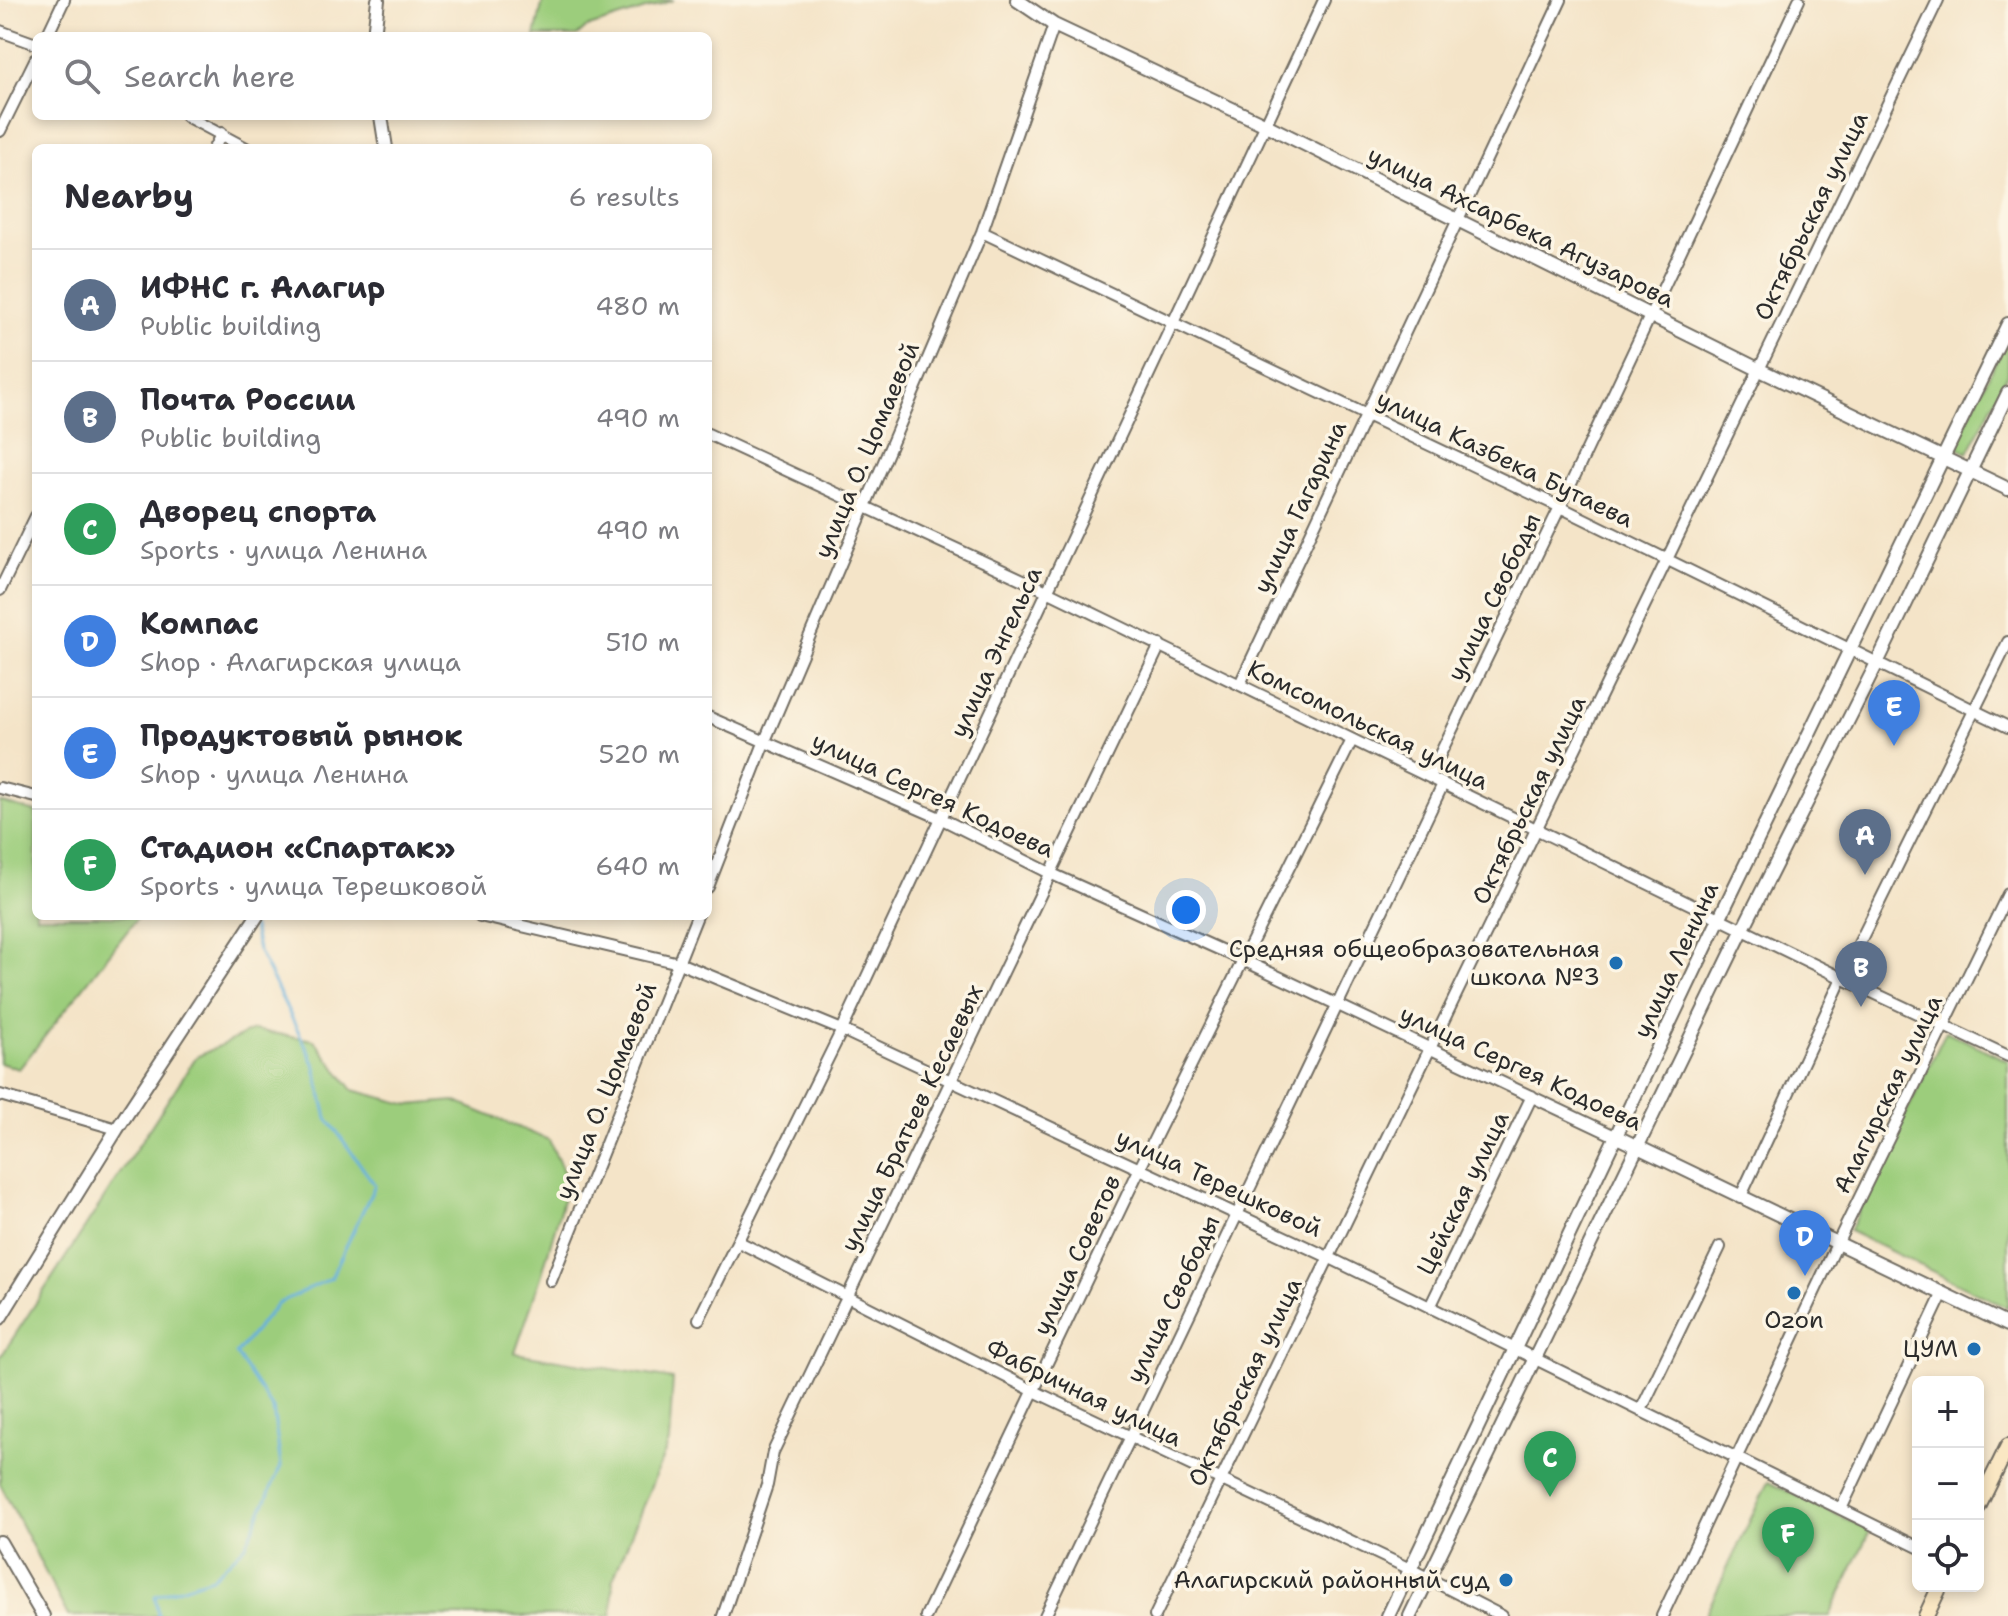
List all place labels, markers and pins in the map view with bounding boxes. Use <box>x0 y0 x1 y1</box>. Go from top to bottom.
pin: E <box>1868 680 1920 746</box>
pin: A <box>1839 809 1891 875</box>
place label: Средняя общеобразовательная школа №3 <box>1229 933 1600 993</box>
pin: B <box>1835 941 1887 1007</box>
marker: Средняя общеобразовательная школа №3 <box>1607 954 1625 972</box>
pin: D <box>1779 1210 1831 1276</box>
marker: Ozon <box>1785 1284 1803 1302</box>
place label: Ozon <box>1764 1304 1824 1336</box>
place label: ЦУМ <box>1903 1333 1958 1365</box>
marker: ЦУМ <box>1965 1340 1983 1358</box>
pin: C <box>1524 1431 1576 1497</box>
pin: F <box>1762 1507 1814 1573</box>
place label: Алагирский районный суд <box>1173 1564 1490 1596</box>
marker: Алагирский районный суд <box>1497 1571 1515 1589</box>

